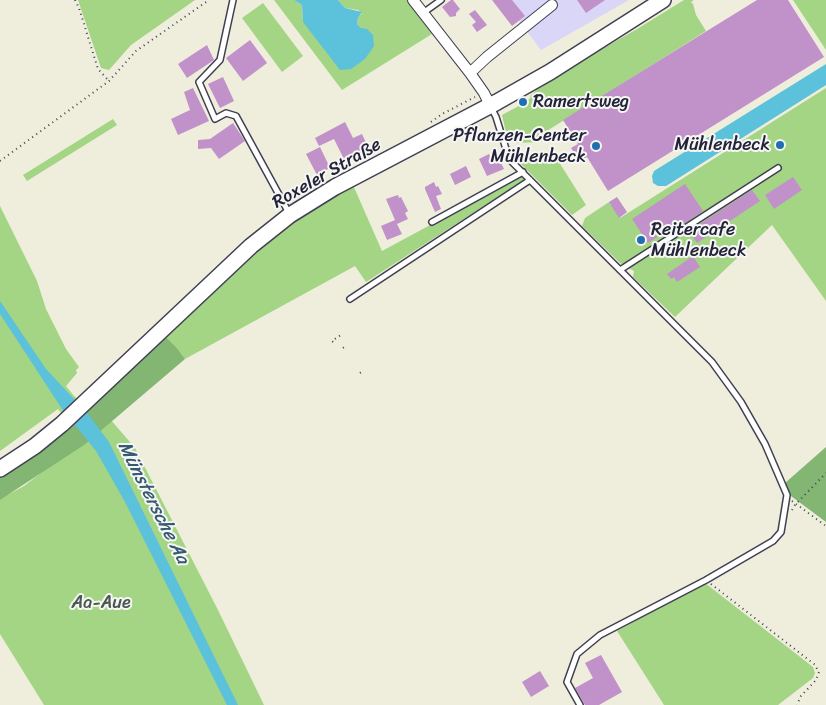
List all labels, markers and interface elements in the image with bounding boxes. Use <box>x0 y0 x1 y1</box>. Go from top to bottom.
place label: Ramertsweg <box>533 91 629 113</box>
marker: Ramertsweg <box>517 96 529 108</box>
place label: Pflanzen-Center Mühlenbeck <box>453 125 586 168</box>
street label: Roxeler Straße <box>269 134 385 214</box>
place label: Mühlenbeck <box>674 134 770 156</box>
marker: Mühlenbeck <box>774 139 786 151</box>
marker: Pflanzen-Center Mühlenbeck <box>590 140 602 152</box>
place label: Reitercafe Mühlenbeck <box>651 219 747 262</box>
marker: Reitercafe Mühlenbeck <box>635 234 647 246</box>
water label: Münstersche Aa <box>112 438 194 568</box>
park label: Aa-Aue <box>71 592 131 614</box>

